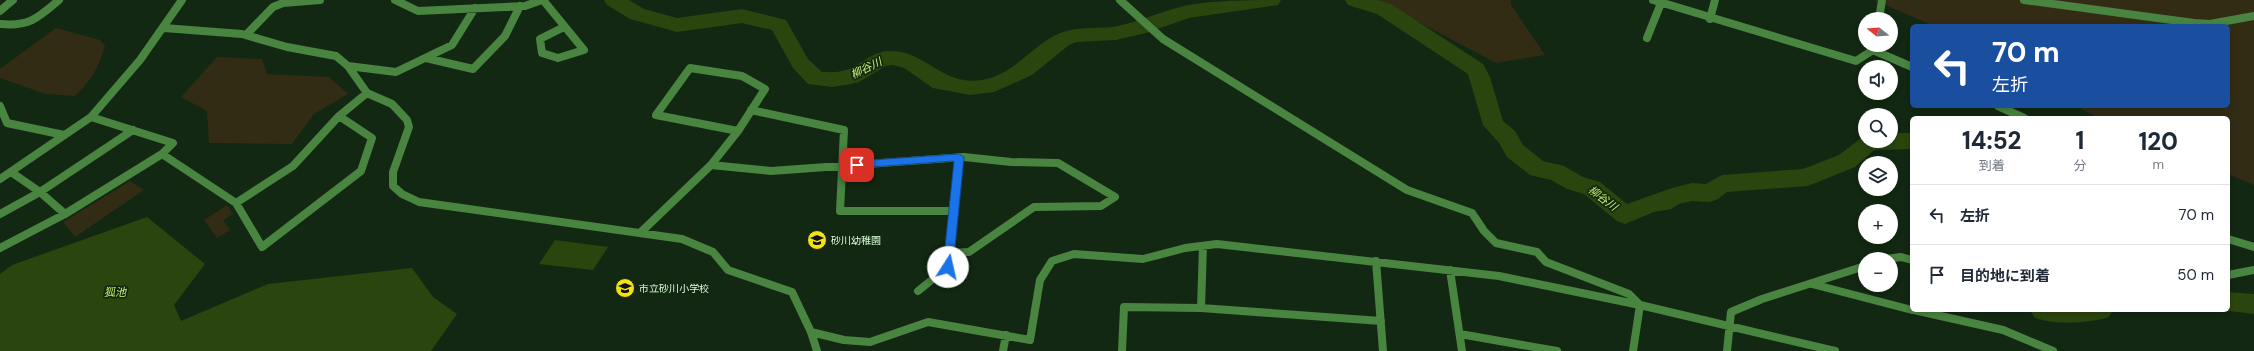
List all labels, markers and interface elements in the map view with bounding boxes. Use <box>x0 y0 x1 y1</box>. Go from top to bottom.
north arrow <box>1858 12 1898 52</box>
map controls <box>1858 12 1898 292</box>
text: 70 m <box>1992 34 2060 71</box>
icon: left <box>1926 40 1978 92</box>
water label: 柳谷川 <box>848 54 885 82</box>
button: sound <box>1858 60 1898 100</box>
text: 左折 <box>1992 73 2028 97</box>
button: search <box>1858 108 1898 148</box>
text: 14:52 <box>1962 125 2021 156</box>
text: 1 <box>2076 125 2084 156</box>
text: 120 <box>2138 126 2178 157</box>
pin <box>840 148 874 182</box>
icon: arrive <box>846 154 868 176</box>
button: layers <box>1858 156 1898 196</box>
text: m <box>2152 156 2164 173</box>
text: 到着 <box>1979 157 2005 174</box>
text: 分 <box>2073 157 2086 174</box>
water label: 柳谷川 <box>1586 182 1621 214</box>
button: + <box>1858 204 1898 244</box>
icon: left <box>1926 204 1948 226</box>
text: 70 m <box>2179 205 2214 225</box>
text: 左折 <box>1960 206 1990 226</box>
school or university icon: 砂川幼稚園 <box>806 229 828 251</box>
place label: 砂川幼稚園 <box>831 234 881 247</box>
position arrow <box>927 246 969 288</box>
button: − <box>1858 252 1898 292</box>
icon: arrive <box>1926 264 1948 286</box>
text: 50 m <box>2177 265 2214 285</box>
text: 目的地に到着 <box>1960 266 2050 286</box>
school or university icon: 市立砂川小学校 <box>614 277 636 299</box>
place label: 市立砂川小学校 <box>639 282 709 295</box>
water label: 狐池 <box>104 285 127 299</box>

